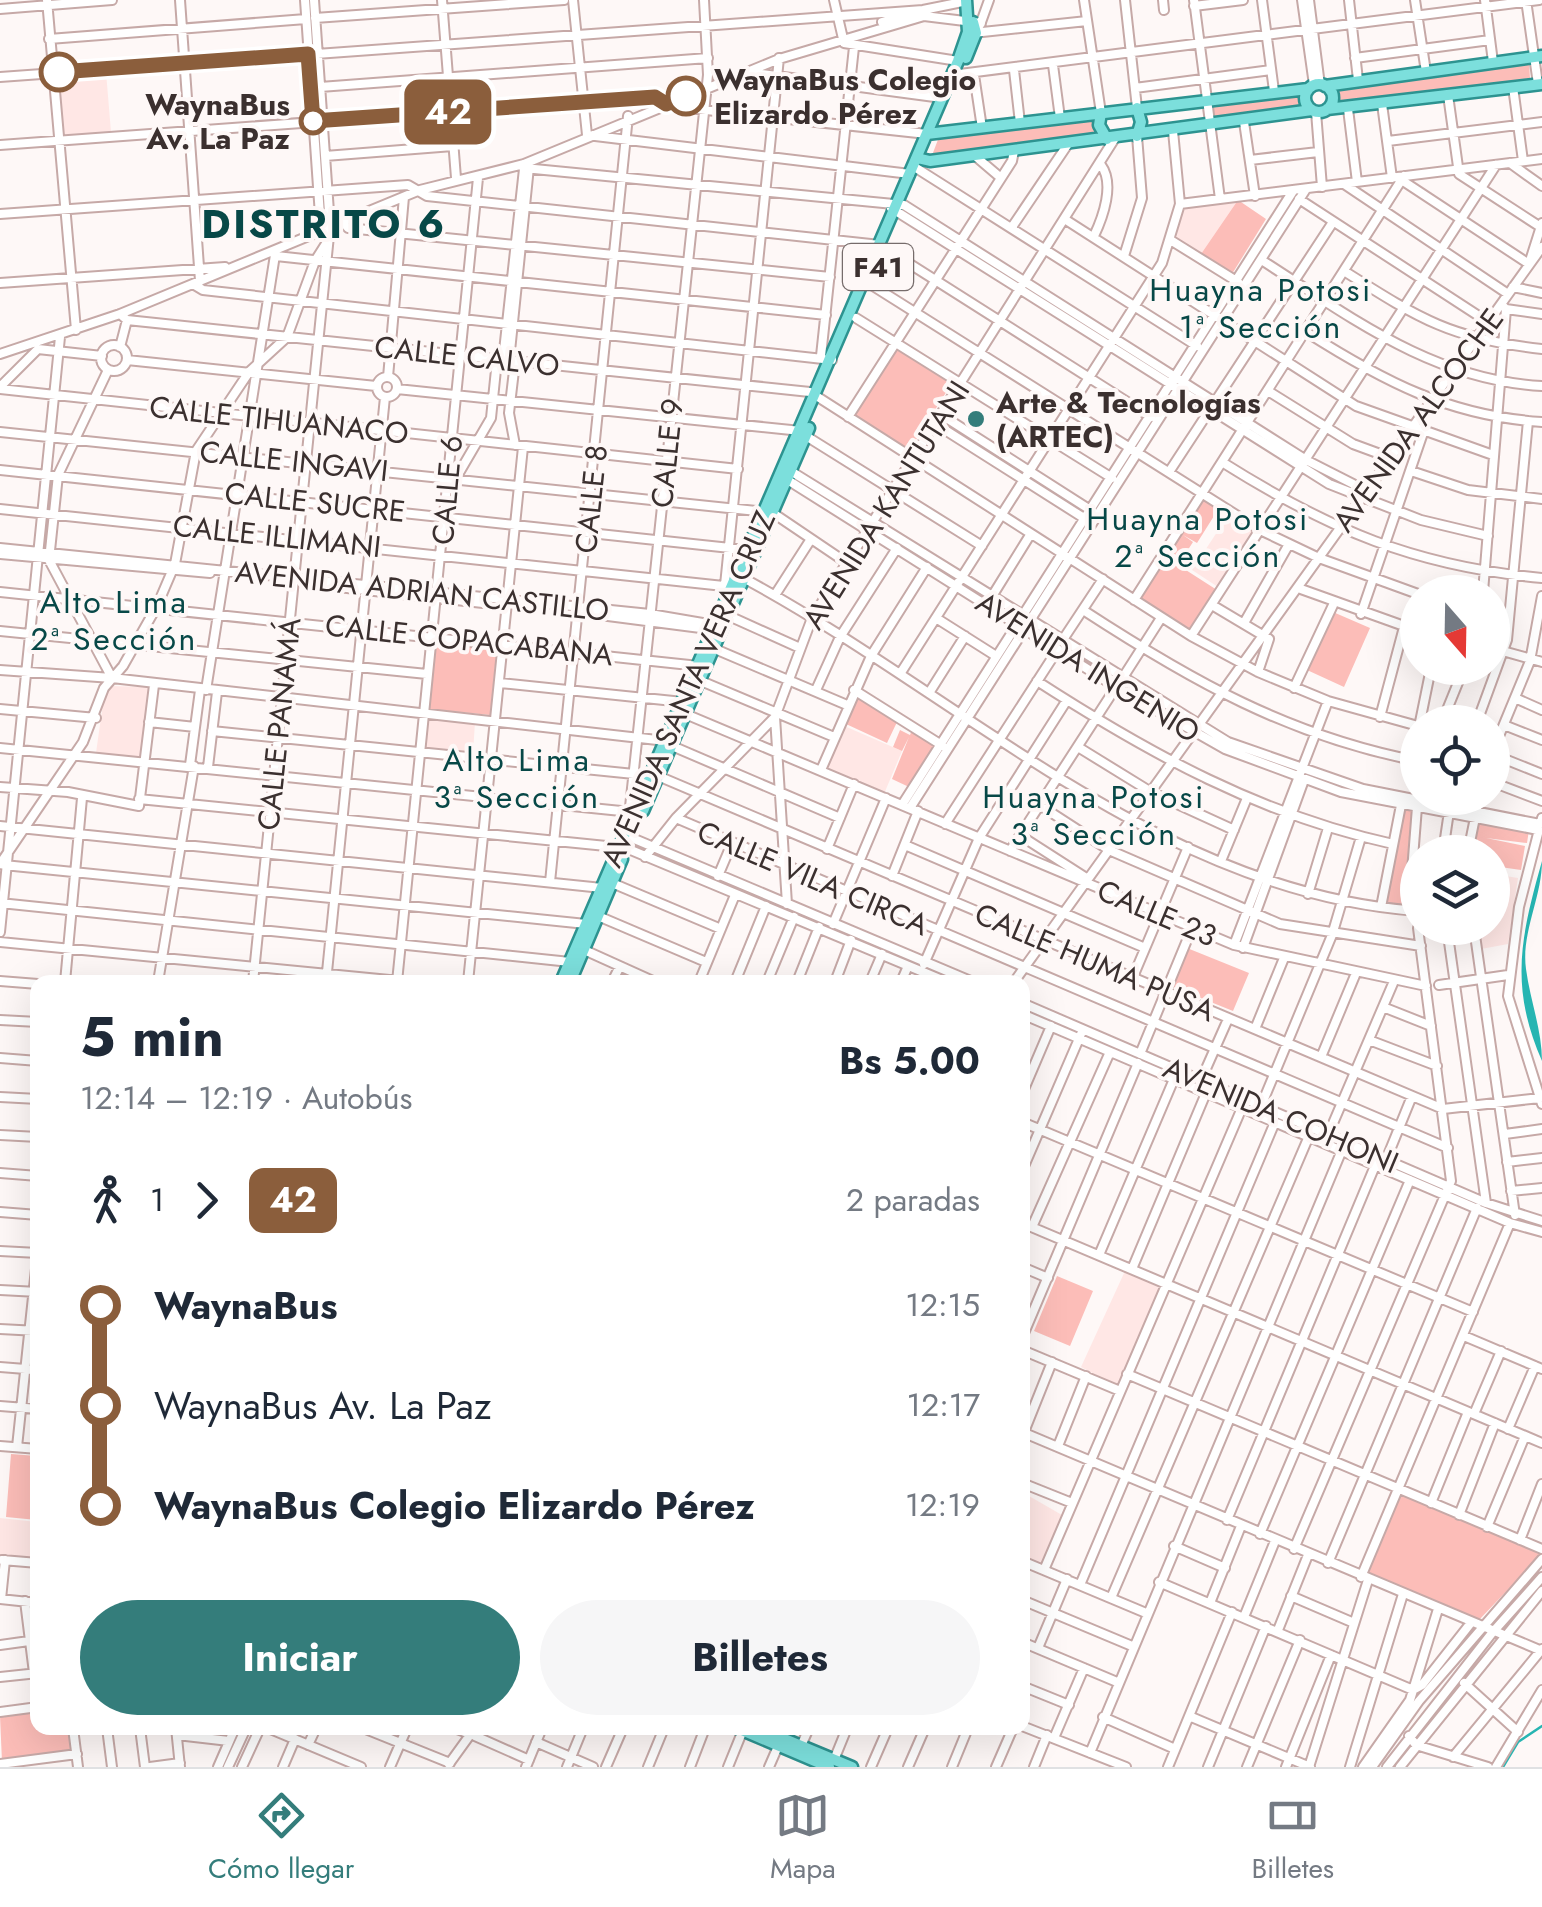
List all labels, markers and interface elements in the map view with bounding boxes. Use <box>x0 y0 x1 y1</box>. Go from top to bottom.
unlabelled marker <box>40 53 78 91</box>
place label: WaynaBus Colegio Elizardo Pérez <box>714 58 976 135</box>
marker: WaynaBus Colegio Elizardo Pérez <box>667 77 705 115</box>
line badge: 42 <box>403 80 493 144</box>
place label: WaynaBus Av. La Paz <box>145 83 290 160</box>
text: 42 <box>424 87 472 137</box>
marker: WaynaBus Av. La Paz <box>300 108 326 134</box>
district label: DISTRITO 6 <box>201 195 447 253</box>
road number: F41 <box>843 244 913 290</box>
district label: Huayna Potosi 1ª Sección <box>1149 267 1373 350</box>
street label: AVENIDA ALCOCHE <box>1322 299 1514 541</box>
street label: CALLE CALVO <box>372 325 562 387</box>
street label: AVENIDA KANTUTANI <box>792 372 980 638</box>
place label: Arte & Tecnologías (ARTEC) <box>995 381 1261 458</box>
street label: CALLE TIHUANACO <box>147 385 411 455</box>
street label: CALLE 9 <box>640 396 694 510</box>
marker: Arte & Tecnologías (ARTEC) <box>965 408 987 430</box>
street label: CALLE INGAVI <box>198 430 390 492</box>
street label: CALLE 6 <box>421 433 473 547</box>
street label: CALLE 8 <box>564 443 618 555</box>
street label: CALLE SUCRE <box>223 471 407 533</box>
district label: Huayna Potosi 2ª Sección <box>1086 496 1310 579</box>
street label: CALLE ILLIMANI <box>171 504 383 568</box>
street label: AVENIDA SANTA VERA CRUZ <box>590 504 786 874</box>
street label: AVENIDA ADRIAN CASTILLO <box>233 550 611 632</box>
north arrow <box>1400 575 1510 685</box>
map controls <box>1400 575 1510 945</box>
district label: Alto Lima 2ª Sección <box>30 579 198 662</box>
street label: AVENIDA INGENIO <box>968 581 1208 753</box>
street label: CALLE COPACABANA <box>323 604 615 677</box>
street label: CALLE PANAMÁ <box>246 615 312 833</box>
button: locate <box>1400 705 1510 815</box>
district label: Alto Lima 3ª Sección <box>434 737 600 820</box>
district label: Huayna Potosi 3ª Sección <box>982 774 1206 857</box>
street label: CALLE VILA CIRCA <box>691 810 935 946</box>
button: layers <box>1400 835 1510 945</box>
street label: CALLE 23 <box>1091 869 1223 957</box>
street label: CALLE HUMA PUSA <box>968 892 1222 1032</box>
text: 5 min <box>80 997 224 1077</box>
text: Bs 5.00 <box>839 1033 980 1088</box>
street label: AVENIDA COHONI <box>1157 1046 1405 1184</box>
text: 12:14 – 12:19 · Autobús <box>80 1075 412 1121</box>
icon: walk <box>80 1173 135 1228</box>
icon: forward <box>179 1173 234 1228</box>
text: 42 <box>269 1175 317 1225</box>
text: 1 <box>150 1177 164 1223</box>
text: 2 paradas <box>846 1177 980 1223</box>
text: WaynaBus <box>154 1278 338 1333</box>
text: 12:15 <box>905 1282 980 1328</box>
text: WaynaBus Av. La Paz <box>154 1378 491 1433</box>
text: 12:17 <box>907 1382 980 1428</box>
text: WaynaBus Colegio Elizardo Pérez <box>154 1478 755 1533</box>
text: 12:19 <box>905 1482 980 1528</box>
button: Iniciar <box>80 1600 520 1715</box>
button: Billetes <box>540 1600 980 1715</box>
tab: Cómo llegar <box>208 1788 354 1889</box>
tab: Mapa <box>770 1788 836 1889</box>
tab: Billetes <box>1251 1788 1334 1889</box>

